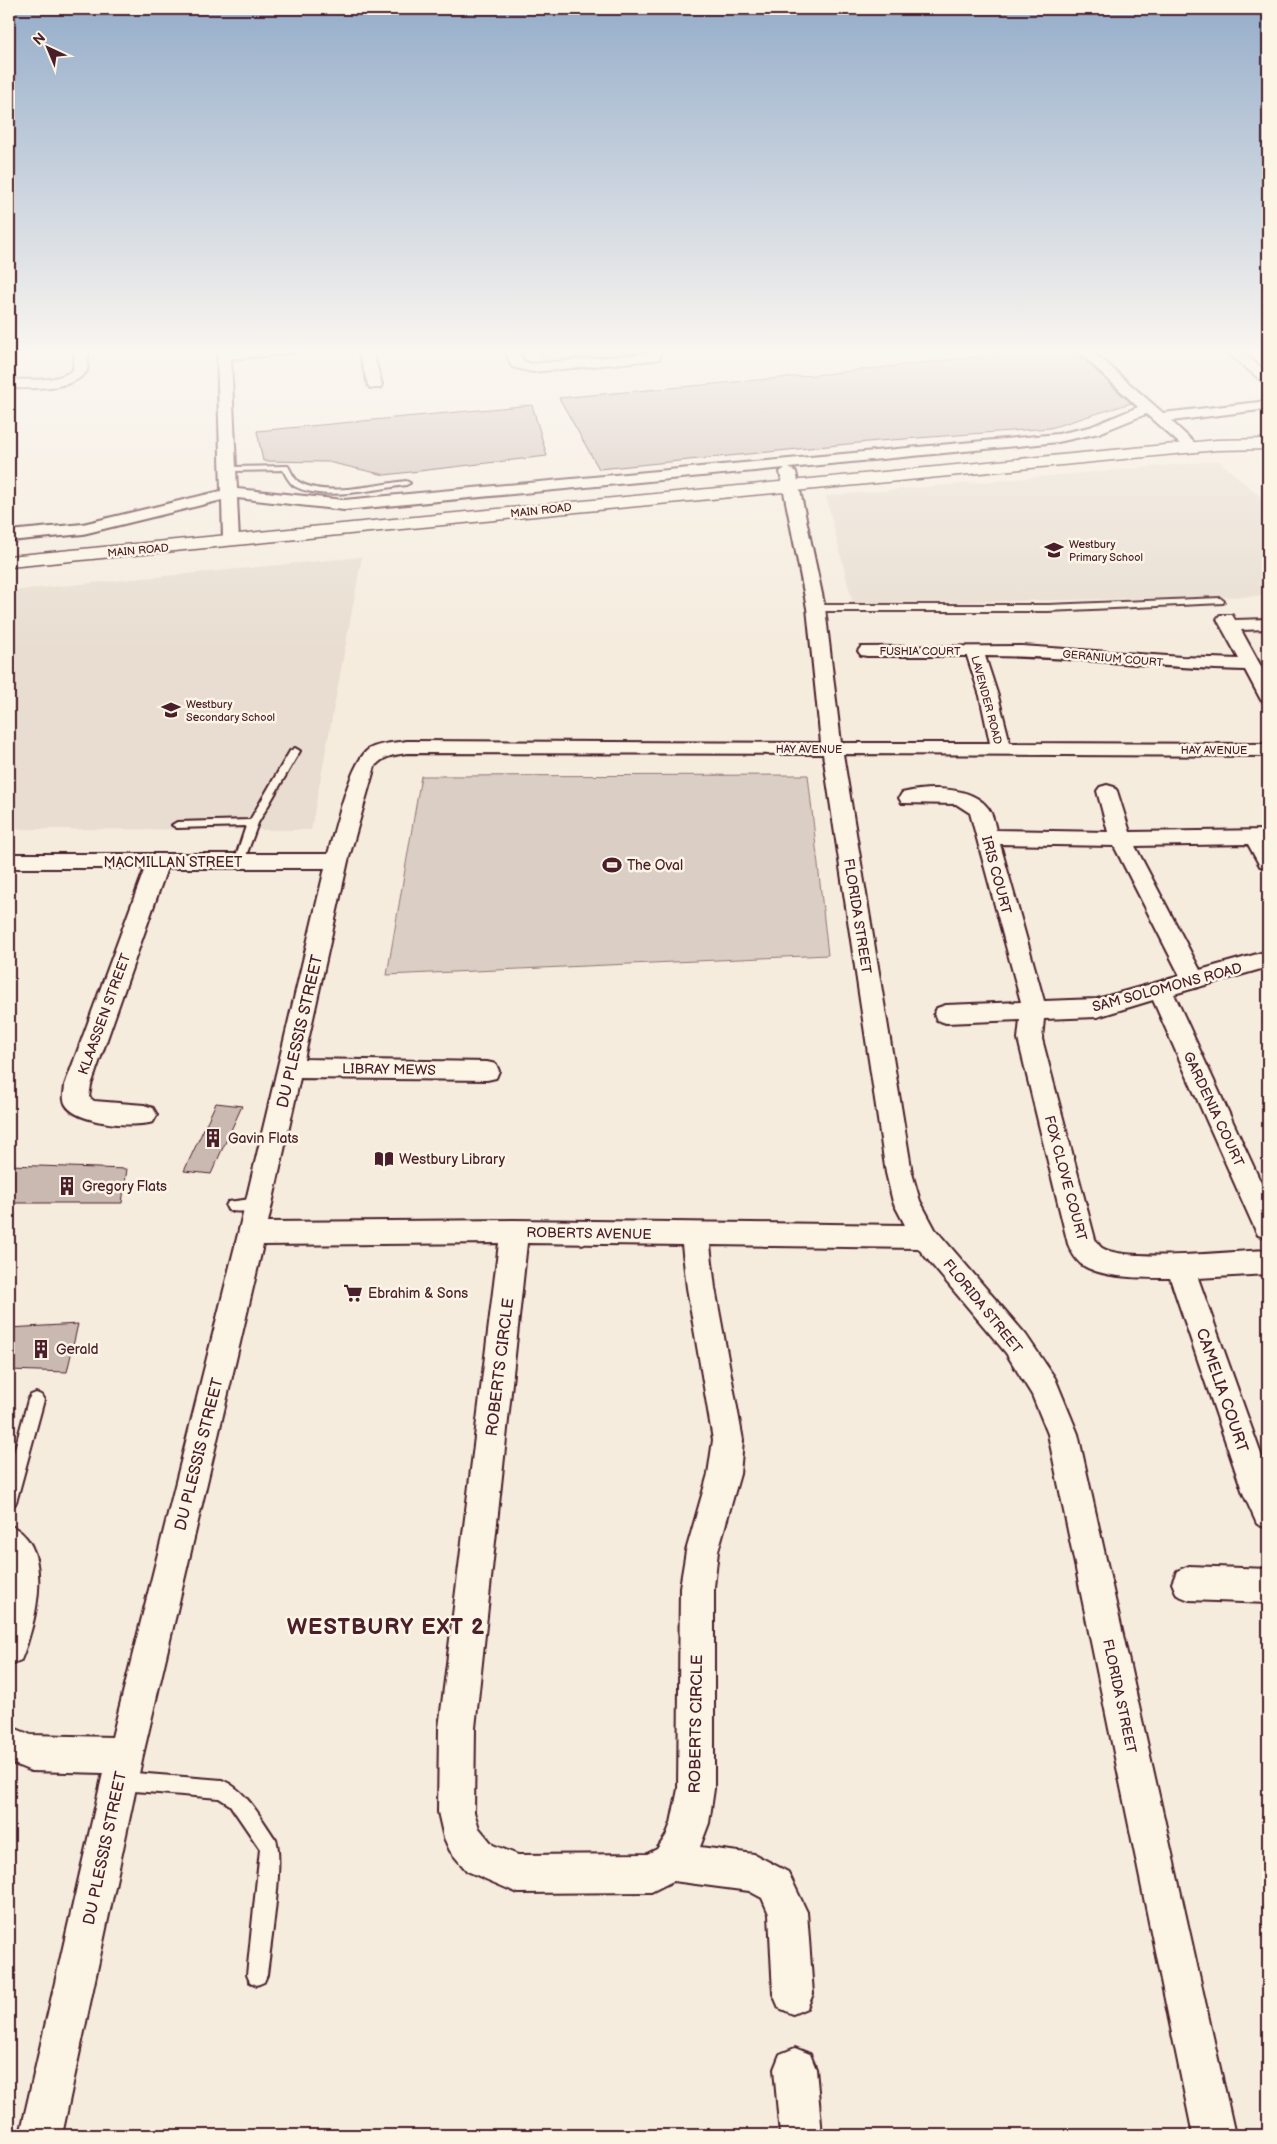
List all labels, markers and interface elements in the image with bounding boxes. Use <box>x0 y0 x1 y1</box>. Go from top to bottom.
north arrow <box>22 22 72 72</box>
text: N <box>30 29 49 49</box>
street label: MAIN ROAD <box>510 501 572 520</box>
place label: Westbury Primary School <box>1069 538 1143 564</box>
school or university icon: Westbury Primary School <box>1043 539 1065 561</box>
street label: MAIN ROAD <box>107 541 169 560</box>
street label: FUSHIA COURT <box>879 645 961 658</box>
street label: GERANIUM COURT <box>1062 648 1164 669</box>
street label: LAVENDER ROAD <box>968 654 1005 746</box>
place label: Westbury Secondary School <box>186 698 275 724</box>
school or university icon: Westbury Secondary School <box>160 699 182 721</box>
street label: HAY AVENUE <box>776 743 842 756</box>
street label: HAY AVENUE <box>1181 744 1247 757</box>
street label: IRIS COURT <box>978 834 1015 917</box>
street label: MACMILLAN STREET <box>104 854 243 871</box>
sports icon: The Oval <box>601 854 623 876</box>
place label: The Oval <box>627 857 683 874</box>
street label: FLORIDA STREET <box>840 857 875 975</box>
street label: KLAASSEN STREET <box>75 951 135 1077</box>
street label: DU PLESSIS STREET <box>274 953 327 1110</box>
street label: SAM SOLOMONS ROAD <box>1090 959 1244 1016</box>
street label: GARDENIA COURT <box>1180 1049 1248 1170</box>
street label: LIBRAY MEWS <box>342 1060 436 1079</box>
street label: FOX CLOVE COURT <box>1041 1114 1091 1243</box>
building icon: Gavin Flats <box>202 1127 224 1149</box>
place label: Gavin Flats <box>228 1130 299 1147</box>
library icon: Westbury Library <box>373 1148 395 1170</box>
place label: Westbury Library <box>399 1151 506 1168</box>
building icon: Gregory Flats <box>56 1175 78 1197</box>
place label: Gregory Flats <box>82 1178 167 1195</box>
street label: ROBERTS AVENUE <box>526 1224 652 1243</box>
street label: FLORIDA STREET <box>939 1256 1026 1357</box>
supermarket icon: Ebrahim & Sons <box>342 1282 364 1304</box>
place label: Ebrahim & Sons <box>368 1285 468 1302</box>
street label: ROBERTS CIRCLE <box>483 1297 518 1437</box>
street label: CAMELIA COURT <box>1191 1326 1252 1455</box>
building icon: Gerald <box>30 1338 52 1360</box>
place label: Gerald <box>56 1341 99 1358</box>
street label: DU PLESSIS STREET <box>171 1376 228 1533</box>
district label: WESTBURY EXT 2 <box>287 1614 485 1641</box>
street label: FLORIDA STREET <box>1099 1637 1140 1755</box>
street label: ROBERTS CIRCLE <box>686 1654 707 1794</box>
street label: DU PLESSIS STREET <box>80 1769 131 1927</box>

